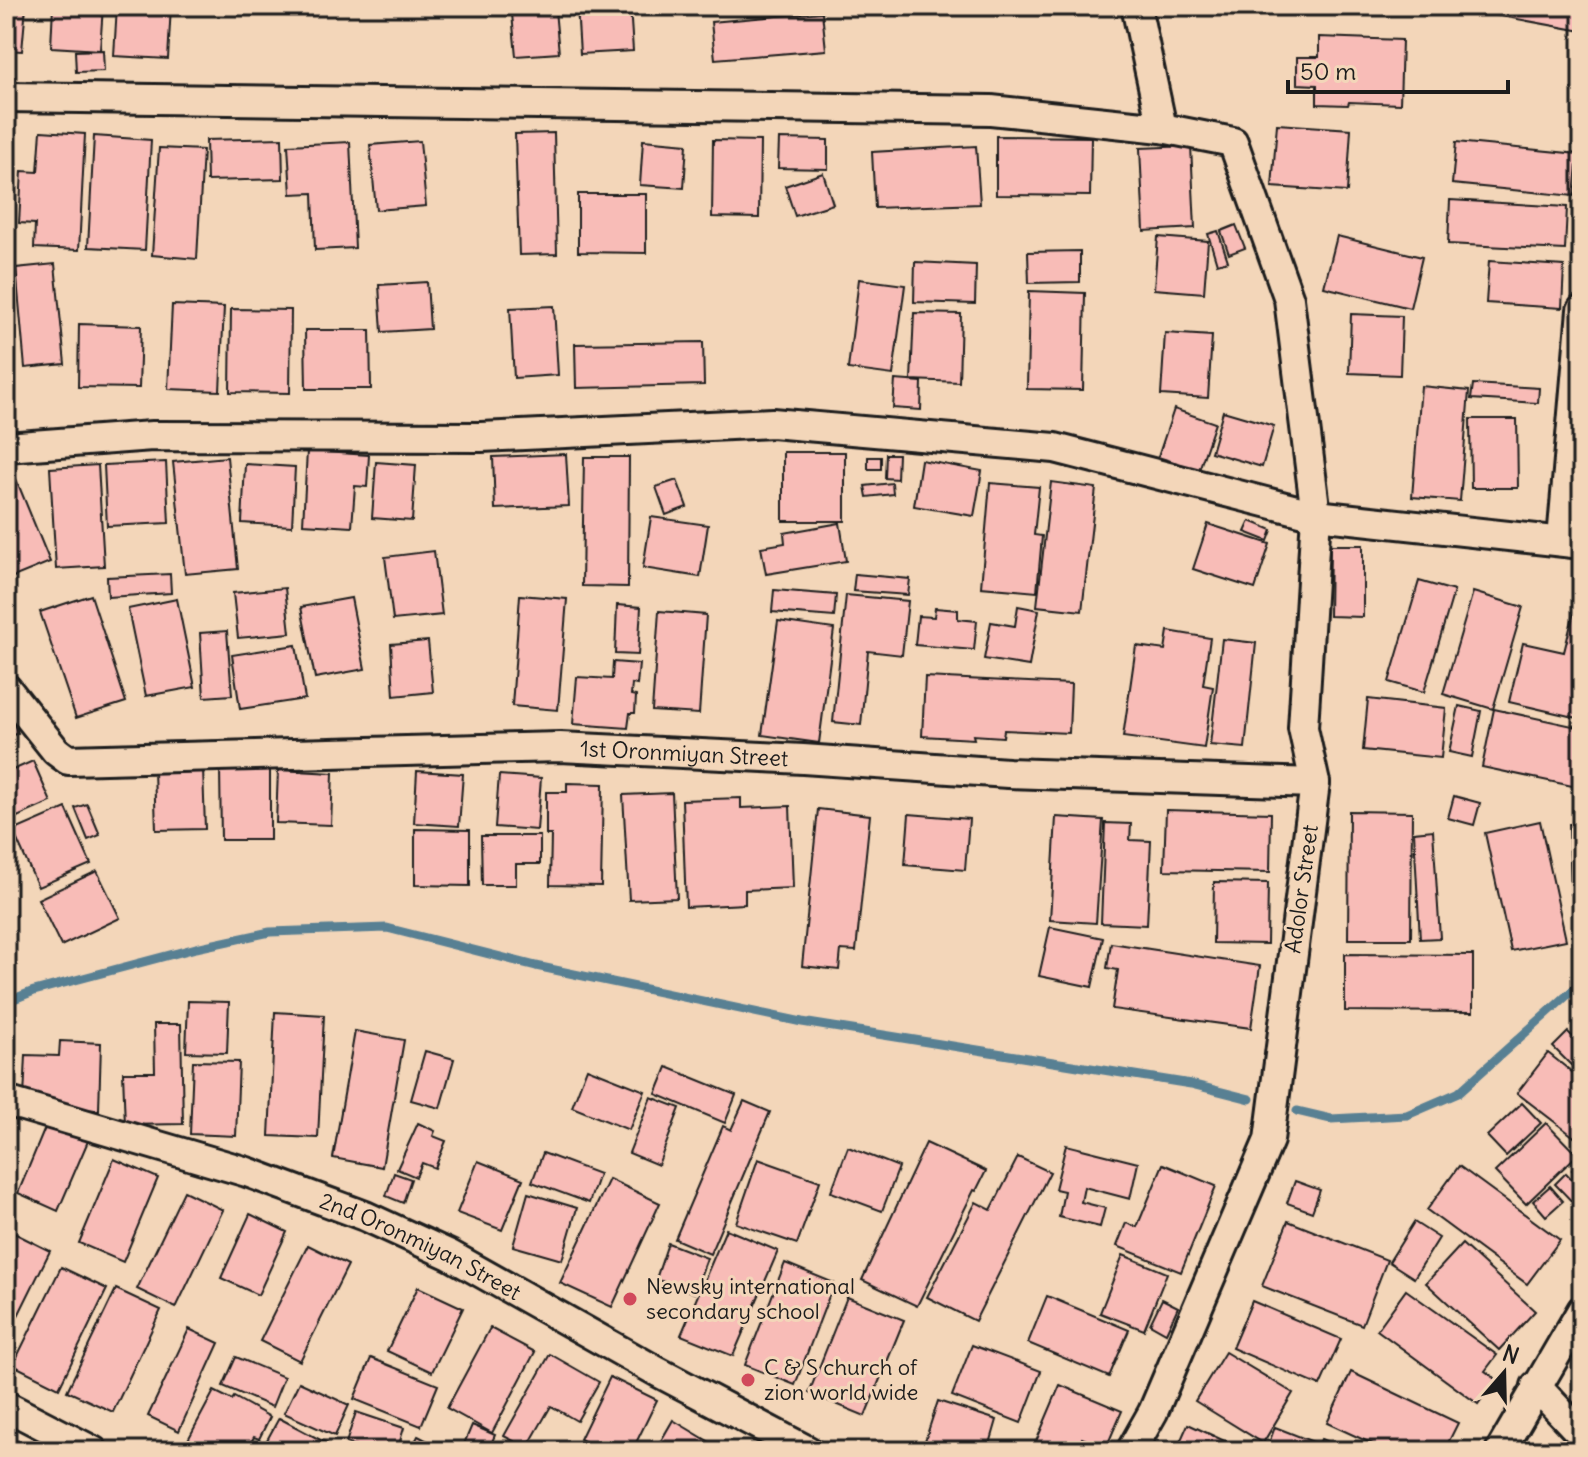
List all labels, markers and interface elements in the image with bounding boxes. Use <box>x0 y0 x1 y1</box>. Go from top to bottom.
scale bar <box>1288 44 1508 94</box>
text: 50 m <box>1300 56 1356 86</box>
street label: 1st Oronmiyan Street <box>579 734 789 772</box>
street label: Adolor Street <box>1278 823 1324 955</box>
street label: 2nd Oronmiyan Street <box>316 1186 526 1306</box>
place label: Newsky international secondary school <box>646 1272 855 1325</box>
marker: Newsky international secondary school <box>621 1290 639 1308</box>
north arrow <box>1464 1333 1544 1413</box>
text: N <box>1499 1338 1523 1370</box>
place label: C & S church of zion world wide <box>764 1353 918 1406</box>
marker: C & S church of zion world wide <box>739 1371 757 1389</box>

